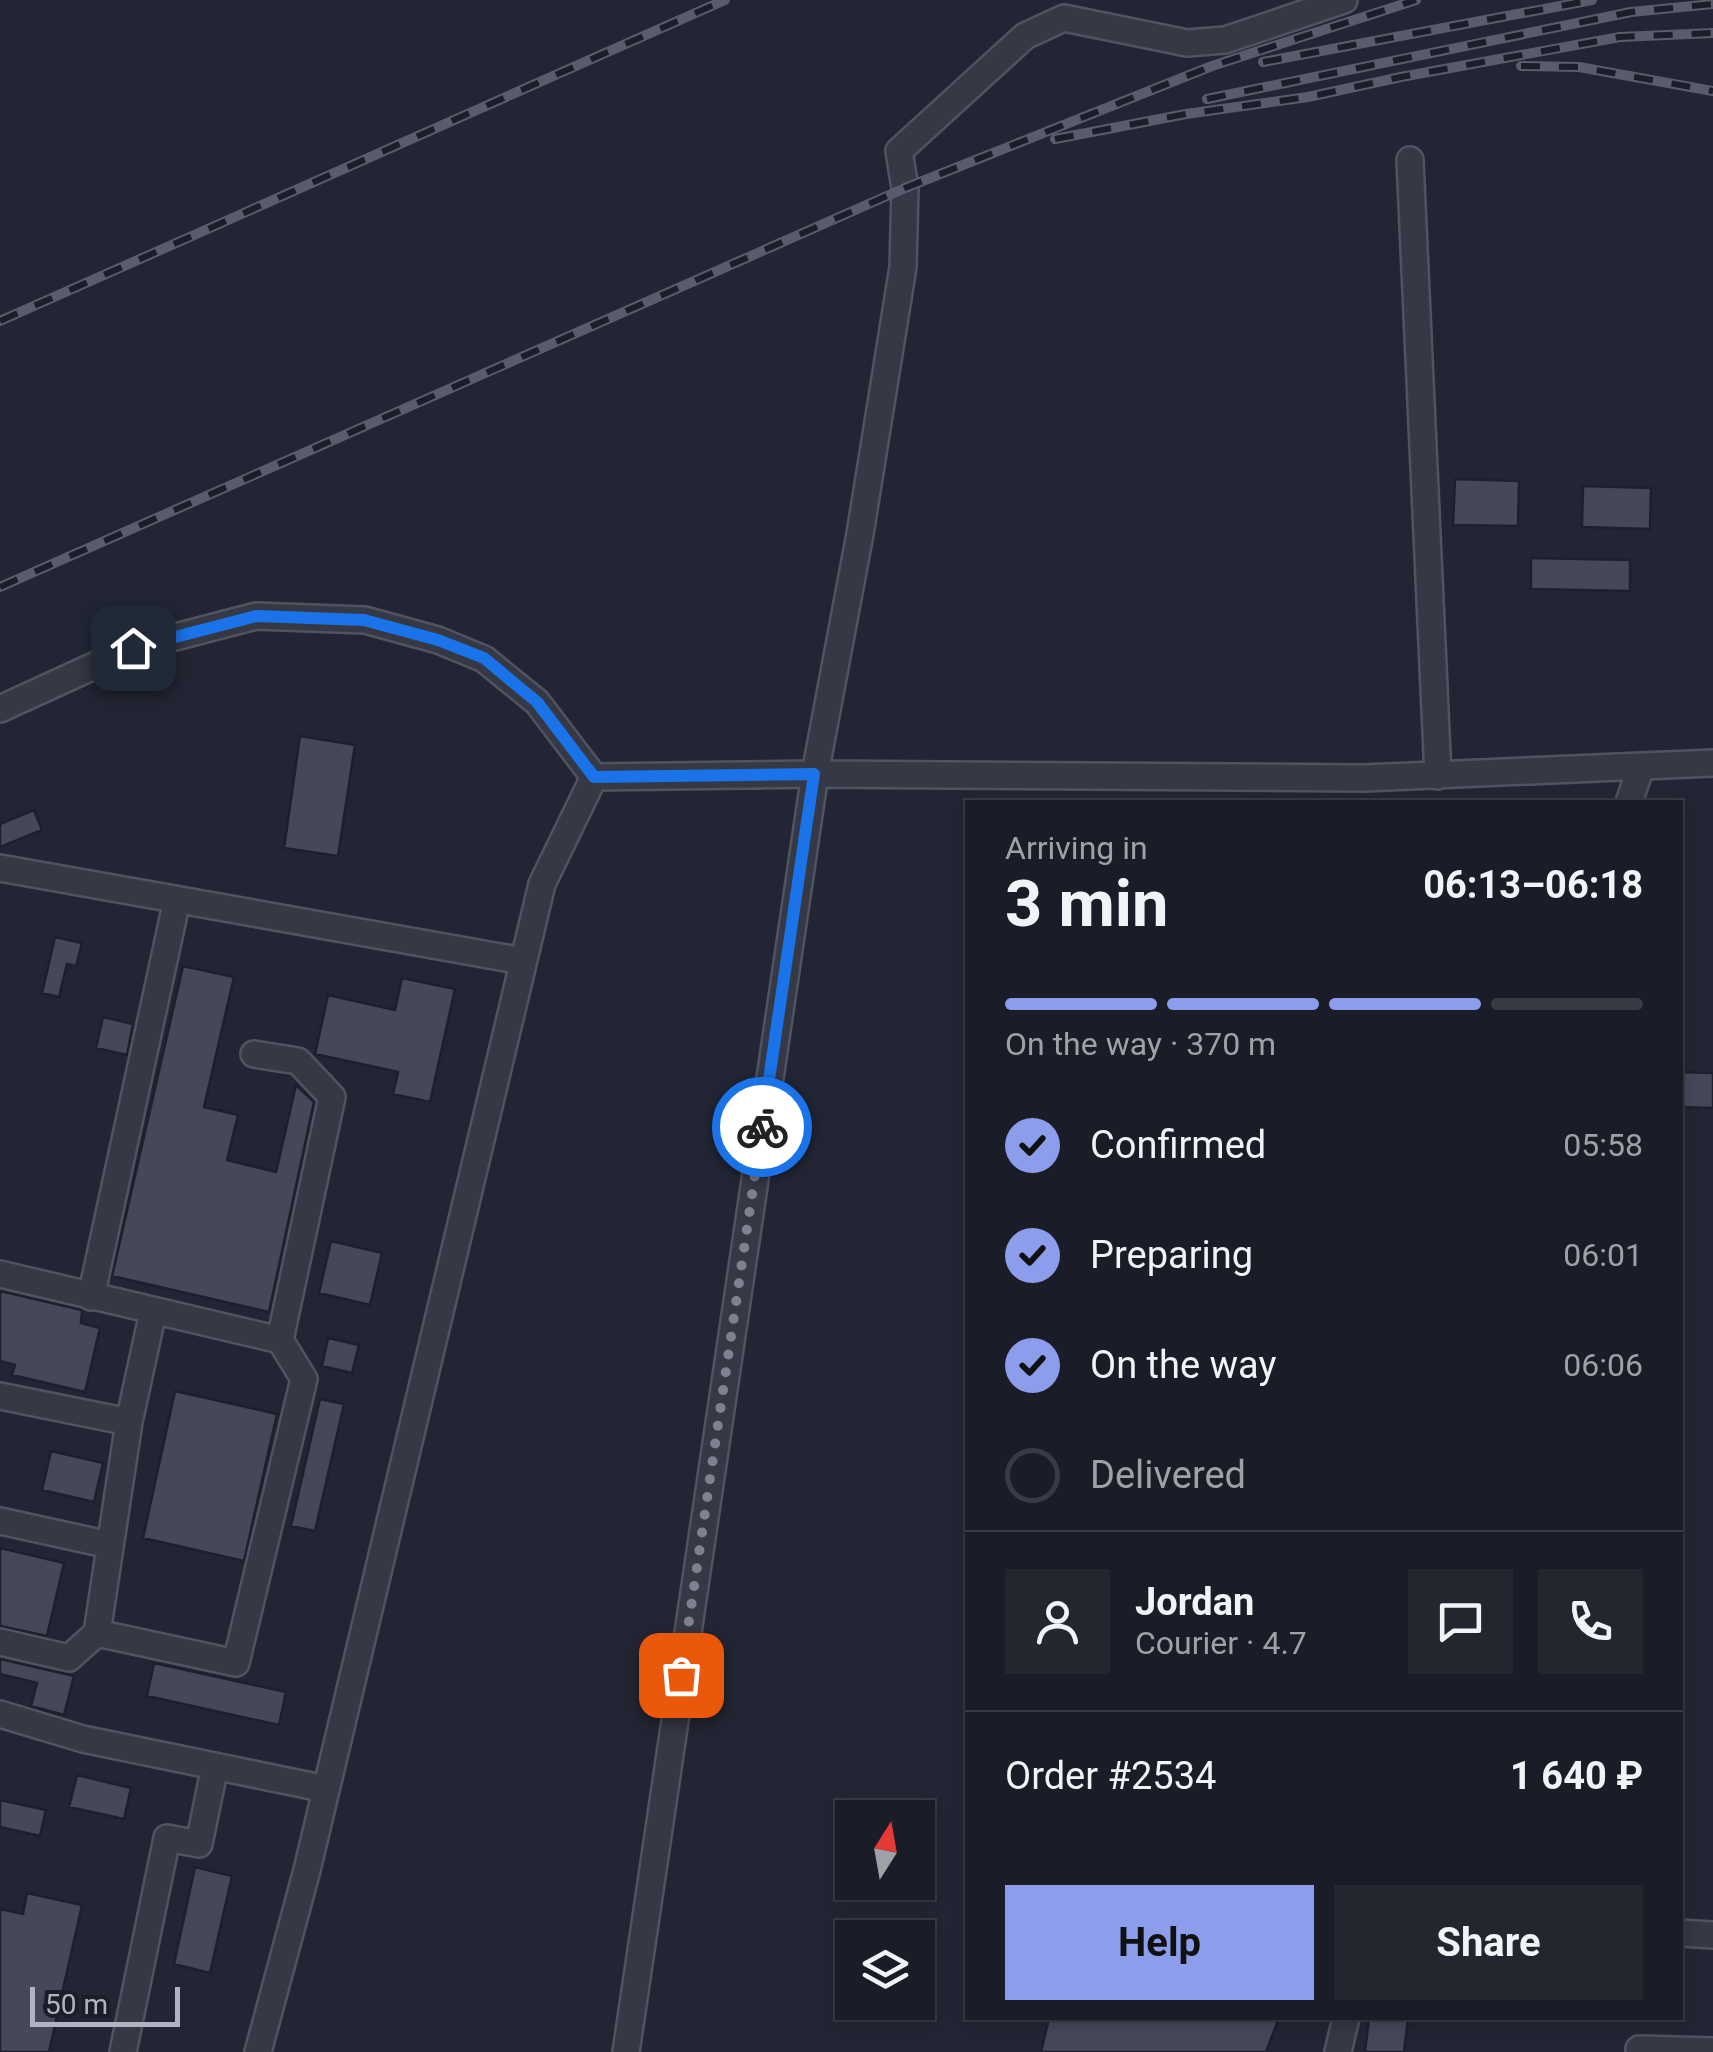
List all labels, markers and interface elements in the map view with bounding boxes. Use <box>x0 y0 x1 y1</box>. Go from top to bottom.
pin <box>91 606 176 691</box>
icon: home <box>106 621 161 676</box>
text: Arriving in <box>1005 829 1148 867</box>
text: 06:13–06:18 <box>1423 863 1643 907</box>
text: 3 min <box>1005 866 1168 942</box>
text: On the way · 370 m <box>1005 1025 1276 1063</box>
courier <box>712 1077 812 1177</box>
icon: bike <box>735 1100 790 1155</box>
icon: check <box>1005 1118 1060 1173</box>
text: Confirmed <box>1090 1123 1266 1167</box>
text: 05:58 <box>1563 1126 1643 1164</box>
icon: check <box>1005 1228 1060 1283</box>
text: Preparing <box>1090 1233 1253 1277</box>
text: 06:01 <box>1563 1236 1643 1274</box>
icon: check <box>1005 1338 1060 1393</box>
text: On the way <box>1090 1343 1276 1387</box>
text: 06:06 <box>1563 1346 1643 1384</box>
text: Delivered <box>1090 1453 1246 1497</box>
button: person <box>1005 1569 1110 1674</box>
button: chat <box>1408 1569 1513 1674</box>
button: phone <box>1538 1569 1643 1674</box>
text: Jordan <box>1135 1580 1254 1624</box>
text: Courier · 4.7 <box>1135 1624 1307 1662</box>
pin <box>639 1633 724 1718</box>
icon: bag <box>654 1648 709 1703</box>
text: Order #2534 <box>1005 1754 1216 1798</box>
text: 1 640 ₽ <box>1510 1754 1643 1798</box>
north arrow <box>835 1800 935 1900</box>
map controls <box>835 1800 935 2020</box>
button: Help <box>1005 1885 1314 2000</box>
button: Share <box>1334 1885 1643 2000</box>
button: layers <box>835 1920 935 2020</box>
scale bar <box>30 1982 180 2026</box>
text: 50 m <box>45 1988 108 2021</box>

